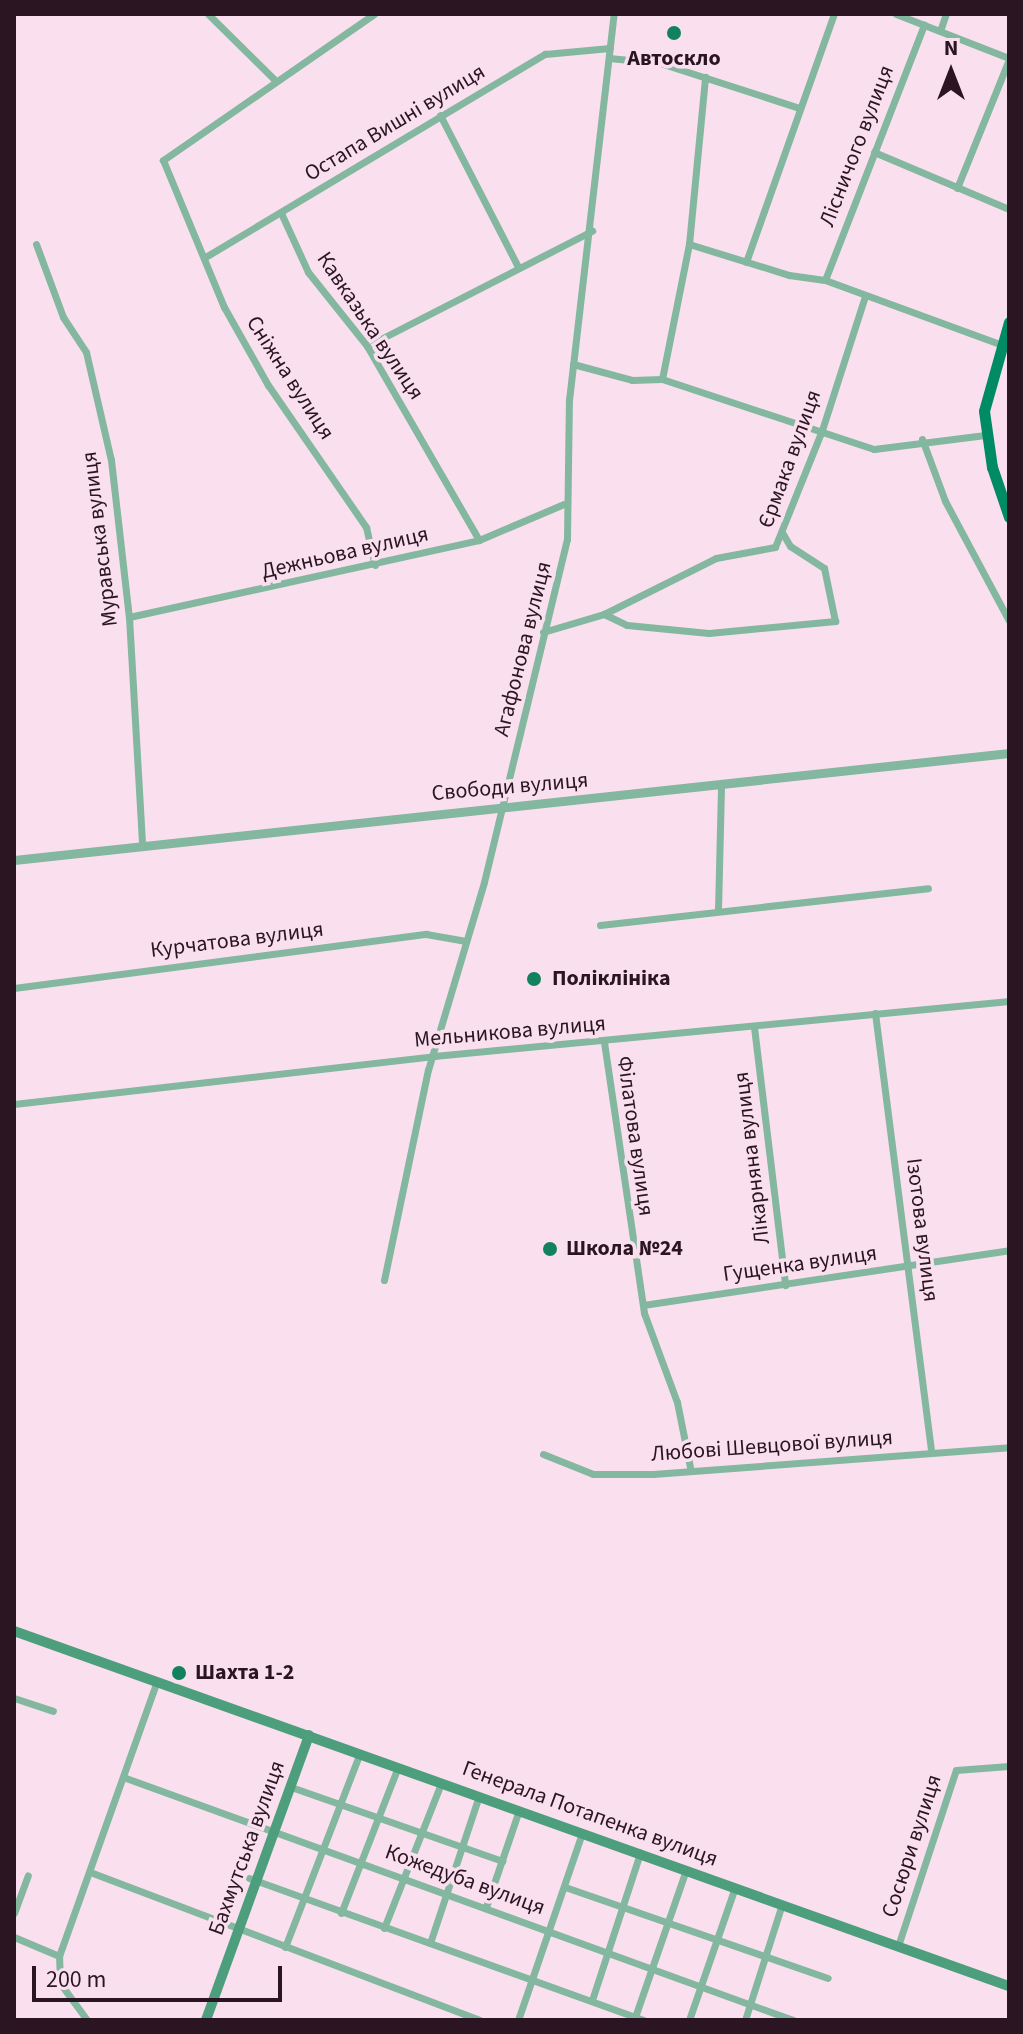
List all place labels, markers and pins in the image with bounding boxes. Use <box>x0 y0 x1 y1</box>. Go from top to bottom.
marker: Автоскло <box>665 24 683 42</box>
place label: Автоскло <box>627 46 721 72</box>
place label: Поліклініка <box>552 966 671 992</box>
marker: Поліклініка <box>523 968 545 990</box>
place label: Школа №24 <box>566 1236 683 1262</box>
marker: Школа №24 <box>541 1240 559 1258</box>
place label: Шахта 1-2 <box>195 1660 294 1686</box>
marker: Шахта 1-2 <box>170 1664 188 1682</box>

